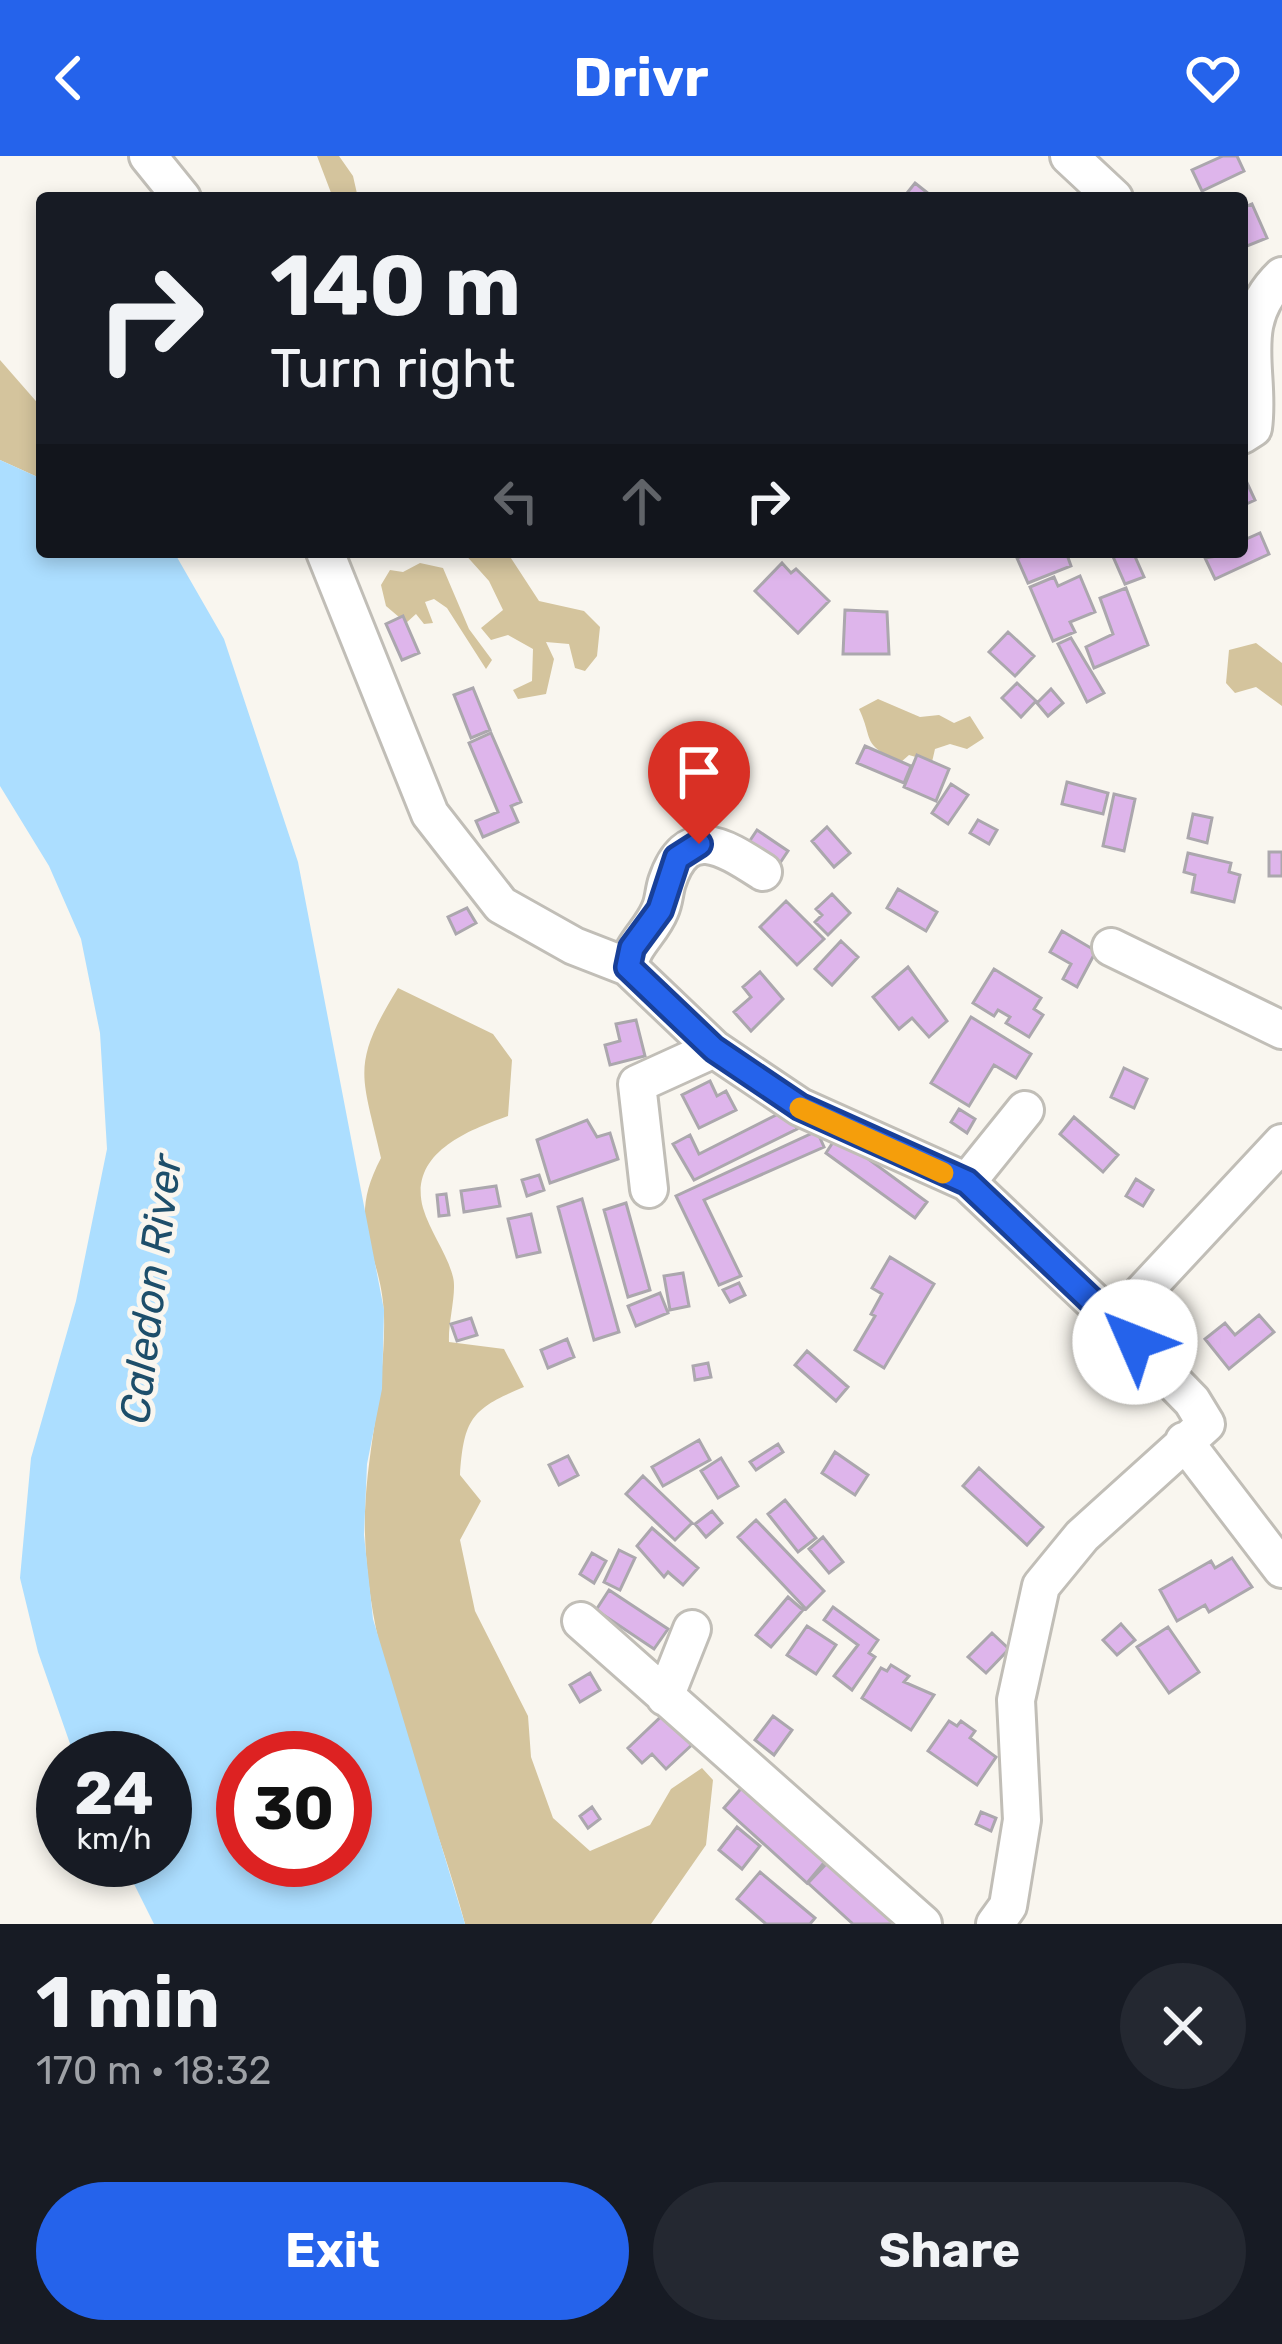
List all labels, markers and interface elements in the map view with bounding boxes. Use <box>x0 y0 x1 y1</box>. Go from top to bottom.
icon: back <box>36 45 102 111</box>
icon: heart <box>1180 45 1246 111</box>
text: Drivr <box>573 46 709 110</box>
text: 140 m <box>270 236 521 336</box>
icon: right <box>72 240 228 396</box>
text: Turn right <box>270 337 515 401</box>
icon: left <box>483 468 549 534</box>
icon: ahead <box>609 468 675 534</box>
icon: right <box>735 468 801 534</box>
pin <box>648 721 750 844</box>
icon: arrive <box>666 739 732 805</box>
water label: Caledon River <box>110 1150 193 1426</box>
position arrow <box>1072 1279 1198 1405</box>
speed limit sign: 30 <box>216 1731 372 1887</box>
text: 24 <box>74 1758 154 1829</box>
text: km/h <box>77 1821 151 1857</box>
text: 1 min <box>36 1960 220 2045</box>
button: close <box>1120 1963 1246 2089</box>
text: 170 m · 18:32 <box>36 2048 271 2094</box>
button: Exit <box>36 2182 629 2320</box>
button: Share <box>653 2182 1246 2320</box>

